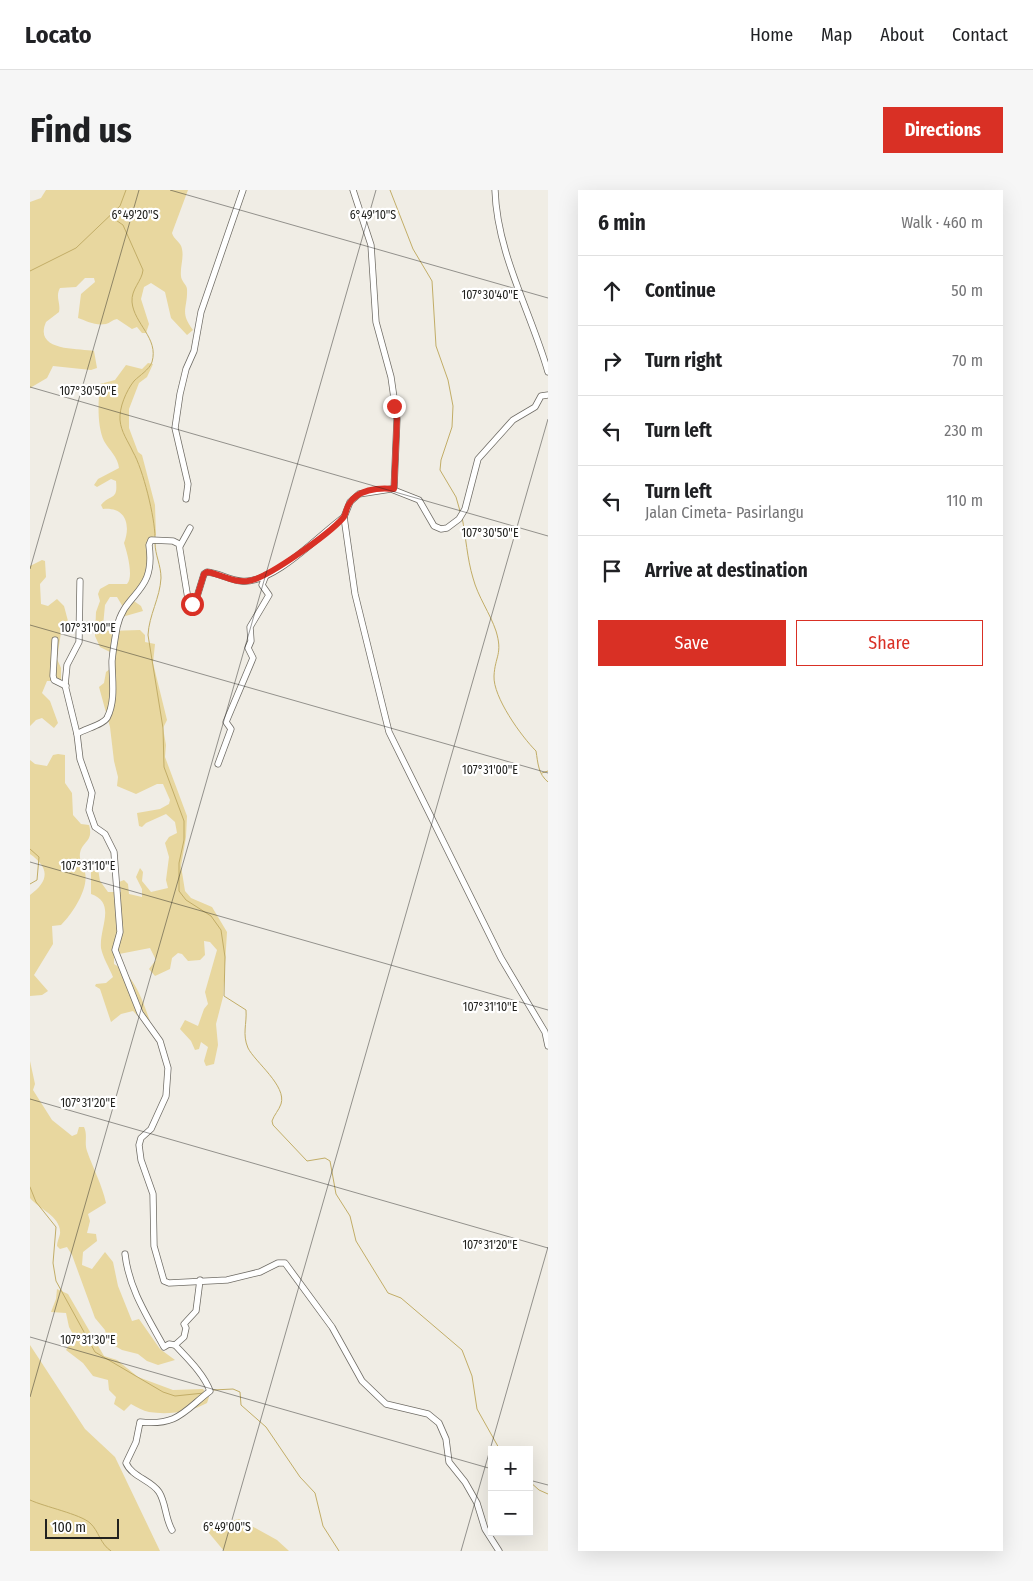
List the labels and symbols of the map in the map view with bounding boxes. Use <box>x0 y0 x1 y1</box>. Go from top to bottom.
text: 6°49'20"S <box>111 208 159 222</box>
text: 6°49'10"S <box>350 208 396 222</box>
text: 107°30'40"E <box>462 288 519 302</box>
text: 107°30'50"E <box>59 384 117 398</box>
route end <box>383 395 406 418</box>
text: 107°30'50"E <box>461 526 519 540</box>
route start <box>181 593 204 616</box>
text: 107°31'00"E <box>60 621 116 635</box>
text: 107°31'00"E <box>462 763 518 777</box>
text: 107°31'10"E <box>61 859 116 873</box>
text: 107°31'10"E <box>463 1000 518 1014</box>
text: 107°31'20"E <box>60 1096 116 1110</box>
text: 107°31'20"E <box>462 1238 518 1252</box>
text: 107°31'30"E <box>60 1333 116 1347</box>
scale bar <box>45 1516 119 1539</box>
text: 6°49'00"S <box>203 1520 251 1534</box>

